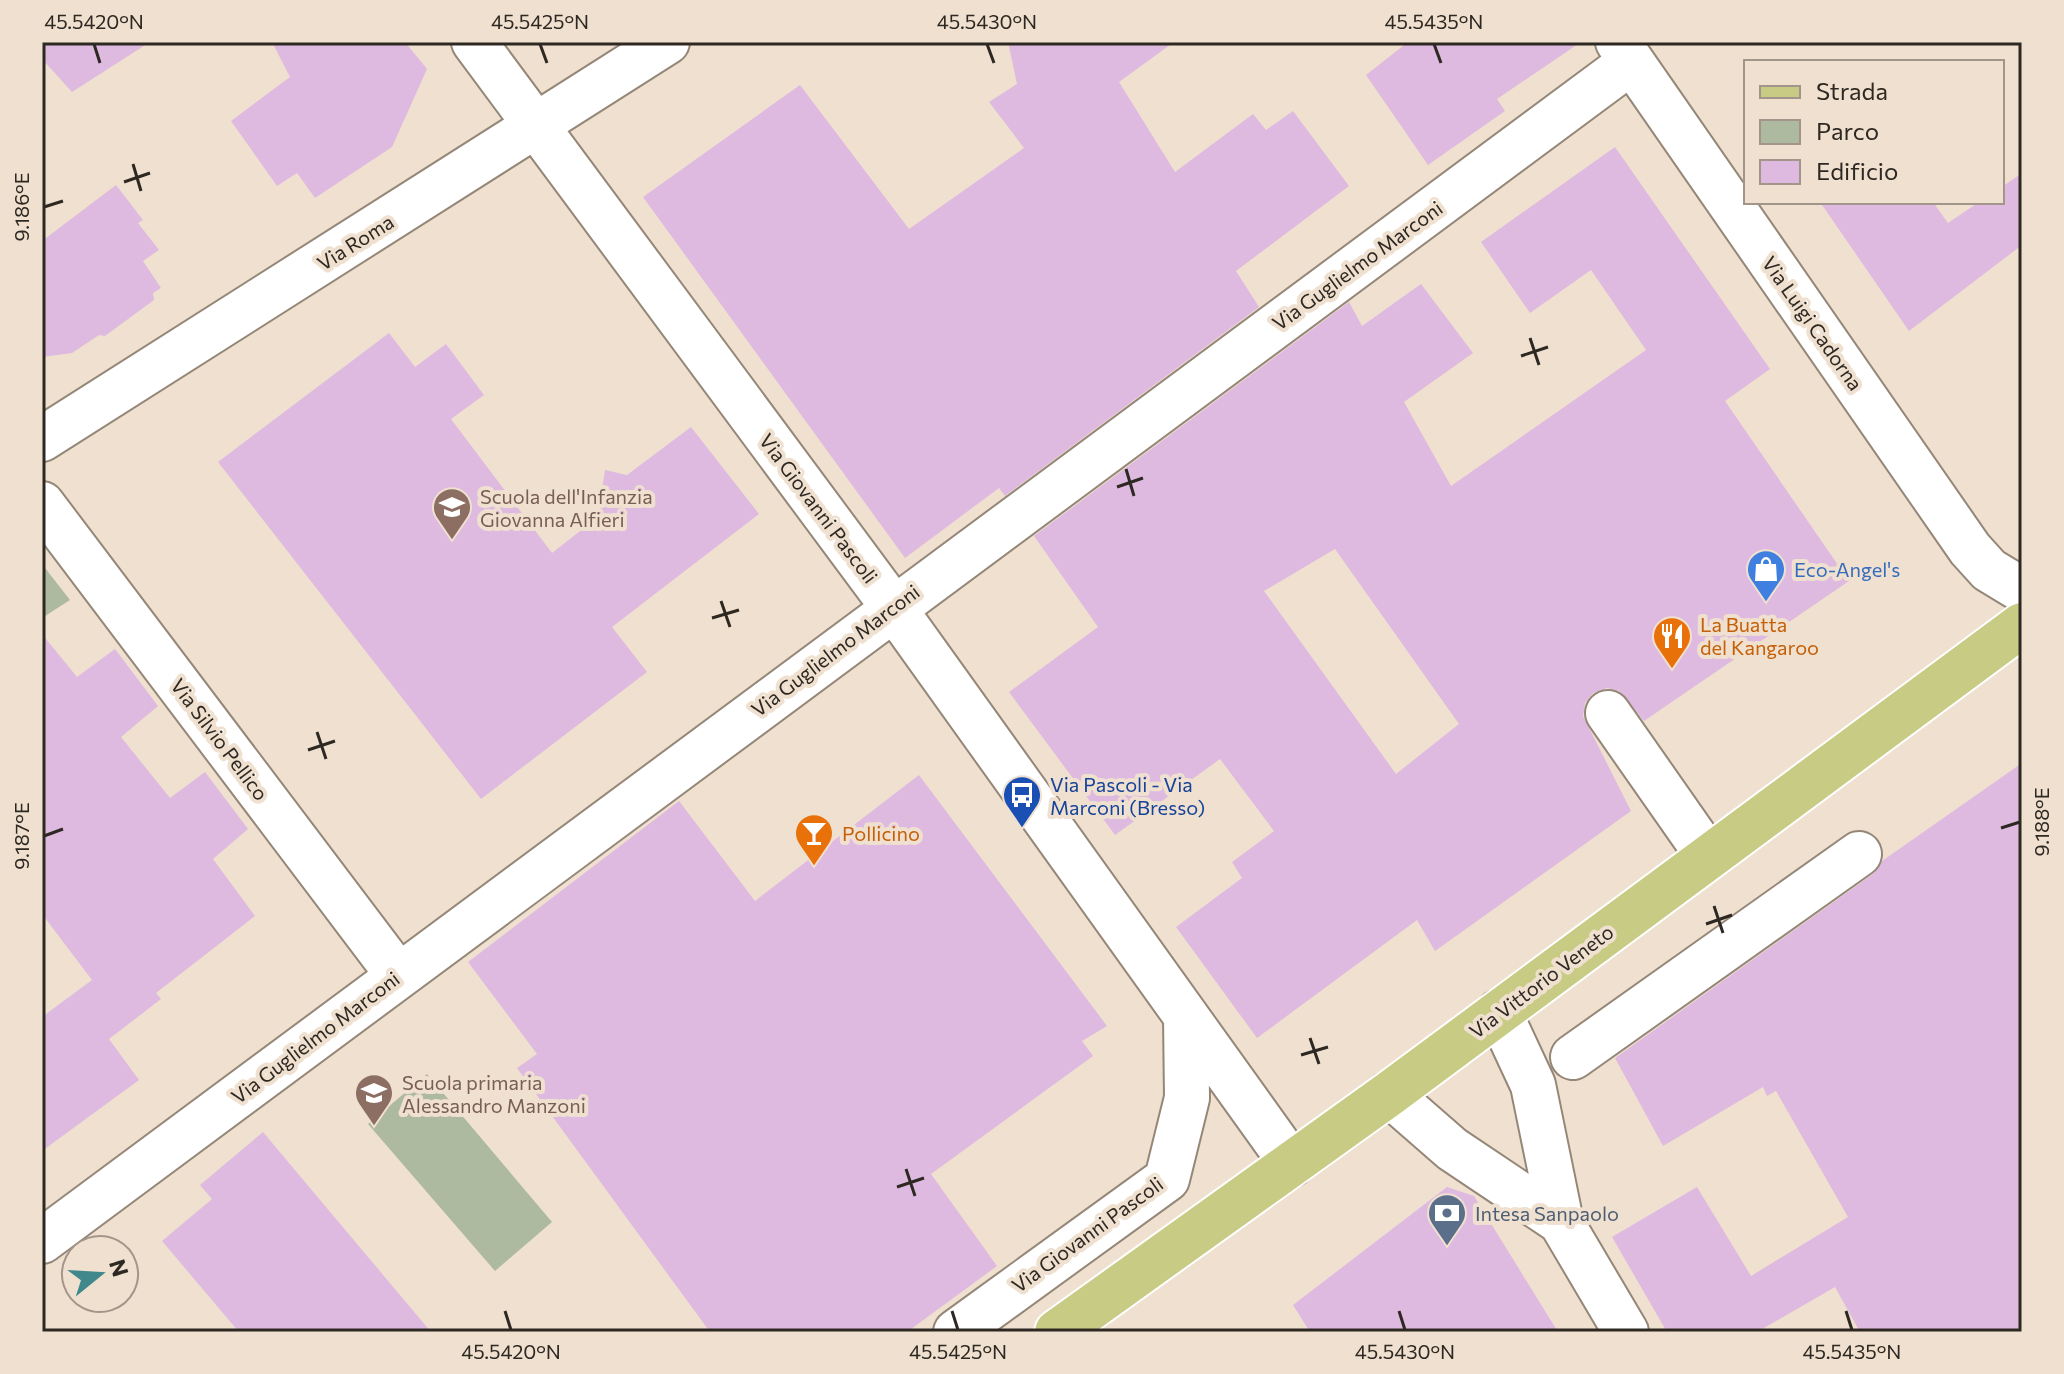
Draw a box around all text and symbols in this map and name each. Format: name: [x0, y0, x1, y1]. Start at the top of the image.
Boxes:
text: 45.5420°N: [44, 9, 144, 33]
text: 45.5425°N: [491, 9, 589, 33]
text: 45.5430°N: [937, 9, 1037, 33]
text: 45.5435°N: [1385, 9, 1483, 33]
legend: [1744, 60, 2004, 204]
text: Strada: [1816, 76, 1888, 105]
text: Parco: [1816, 116, 1879, 145]
text: Edificio: [1816, 156, 1898, 185]
text: 9.186°E: [9, 172, 33, 242]
street label: Via Guglielmo Marconi: [1267, 195, 1447, 335]
street label: Via Roma: [312, 209, 398, 275]
street label: Via Luigi Cadorna: [1758, 251, 1868, 395]
street label: Via Giovanni Pascoli: [755, 428, 883, 588]
place label: Scuola dell'Infanzia Giovanna Alfieri: [480, 484, 653, 531]
school or university icon: Scuola dell'Infanzia Giovanna Alfieri: [431, 486, 473, 541]
shop icon: Eco-Angel's: [1745, 548, 1787, 603]
place label: Eco-Angel's: [1794, 557, 1900, 581]
street label: Via Guglielmo Marconi: [746, 579, 924, 721]
place label: La Buatta del Kangaroo: [1700, 612, 1819, 659]
restaurant icon: La Buatta del Kangaroo: [1651, 615, 1693, 670]
street label: Via Silvio Pellico: [166, 673, 274, 805]
place label: Via Pascoli - Via Marconi (Bresso): [1050, 772, 1205, 819]
bus stop icon: Via Pascoli - Via Marconi (Bresso): [1001, 774, 1043, 829]
text: 9.188°E: [2029, 787, 2053, 857]
text: 9.187°E: [9, 802, 33, 870]
bar icon: Pollicino: [793, 812, 835, 867]
place label: Pollicino: [842, 821, 920, 845]
street label: Via Vittorio Veneto: [1464, 919, 1618, 1043]
street label: Via Guglielmo Marconi: [226, 966, 404, 1108]
place label: Scuola primaria Alessandro Manzoni: [402, 1070, 586, 1117]
school or university icon: Scuola primaria Alessandro Manzoni: [353, 1072, 395, 1127]
street label: Via Giovanni Pascoli: [1007, 1171, 1167, 1297]
bank icon: Intesa Sanpaolo: [1426, 1192, 1468, 1247]
place label: Intesa Sanpaolo: [1475, 1201, 1619, 1225]
north arrow: [60, 1234, 140, 1314]
text: N: [104, 1256, 135, 1280]
text: 45.5420°N: [461, 1339, 561, 1363]
text: 45.5425°N: [909, 1339, 1007, 1363]
text: 45.5430°N: [1355, 1339, 1455, 1363]
text: 45.5435°N: [1803, 1339, 1901, 1363]

